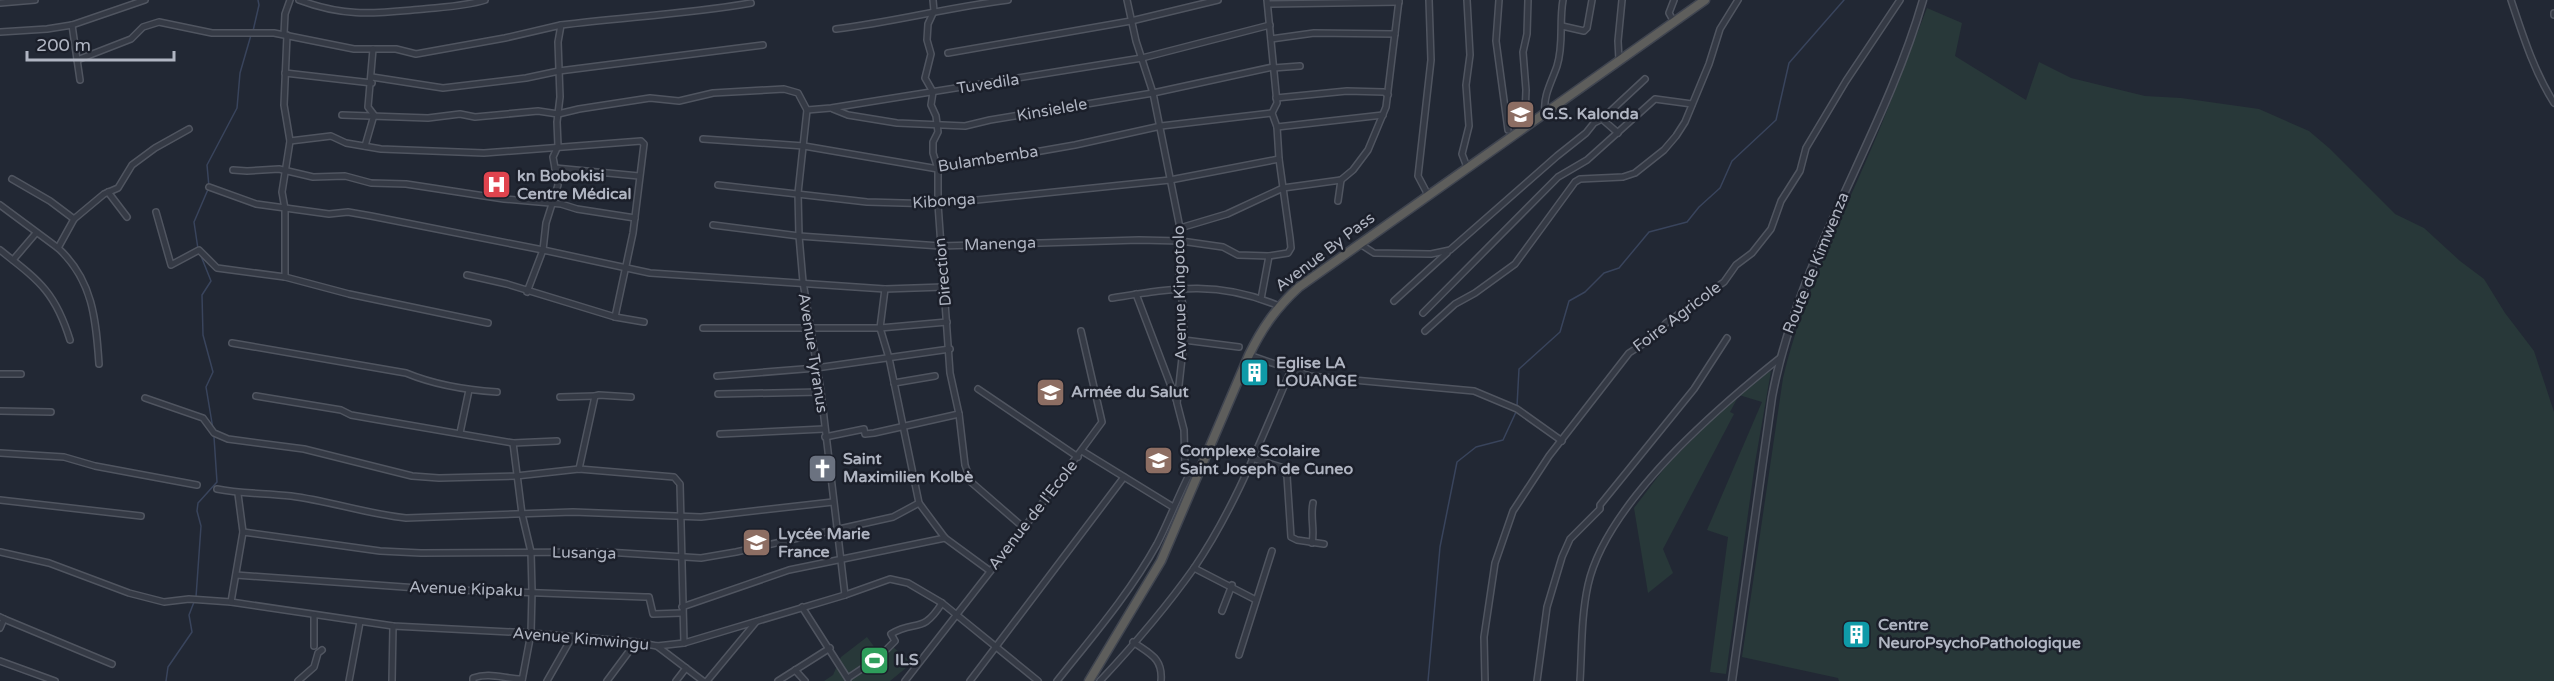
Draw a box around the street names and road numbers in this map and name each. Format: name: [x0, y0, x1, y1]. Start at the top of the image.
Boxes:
street label: Tuvedila: [955, 69, 1021, 99]
street label: Kinsielele: [1015, 94, 1089, 126]
street label: Bulambemba: [936, 141, 1040, 177]
street label: Kibonga: [912, 189, 976, 213]
street label: Route de Kimwenza: [1778, 189, 1854, 337]
street label: Avenue By Pass: [1271, 208, 1379, 296]
street label: Avenue Kingotolo: [1169, 225, 1191, 361]
street label: Manenga: [964, 233, 1036, 255]
street label: Direction: [930, 237, 956, 307]
street label: Foire Agricole: [1629, 277, 1725, 357]
street label: Avenue Tyranus: [794, 292, 832, 414]
street label: Avenue de l'Ecole: [984, 456, 1082, 574]
street label: Lusanga: [552, 542, 616, 564]
street label: Avenue Kipaku: [409, 577, 523, 601]
street label: Avenue Kimwingu: [512, 623, 650, 655]

